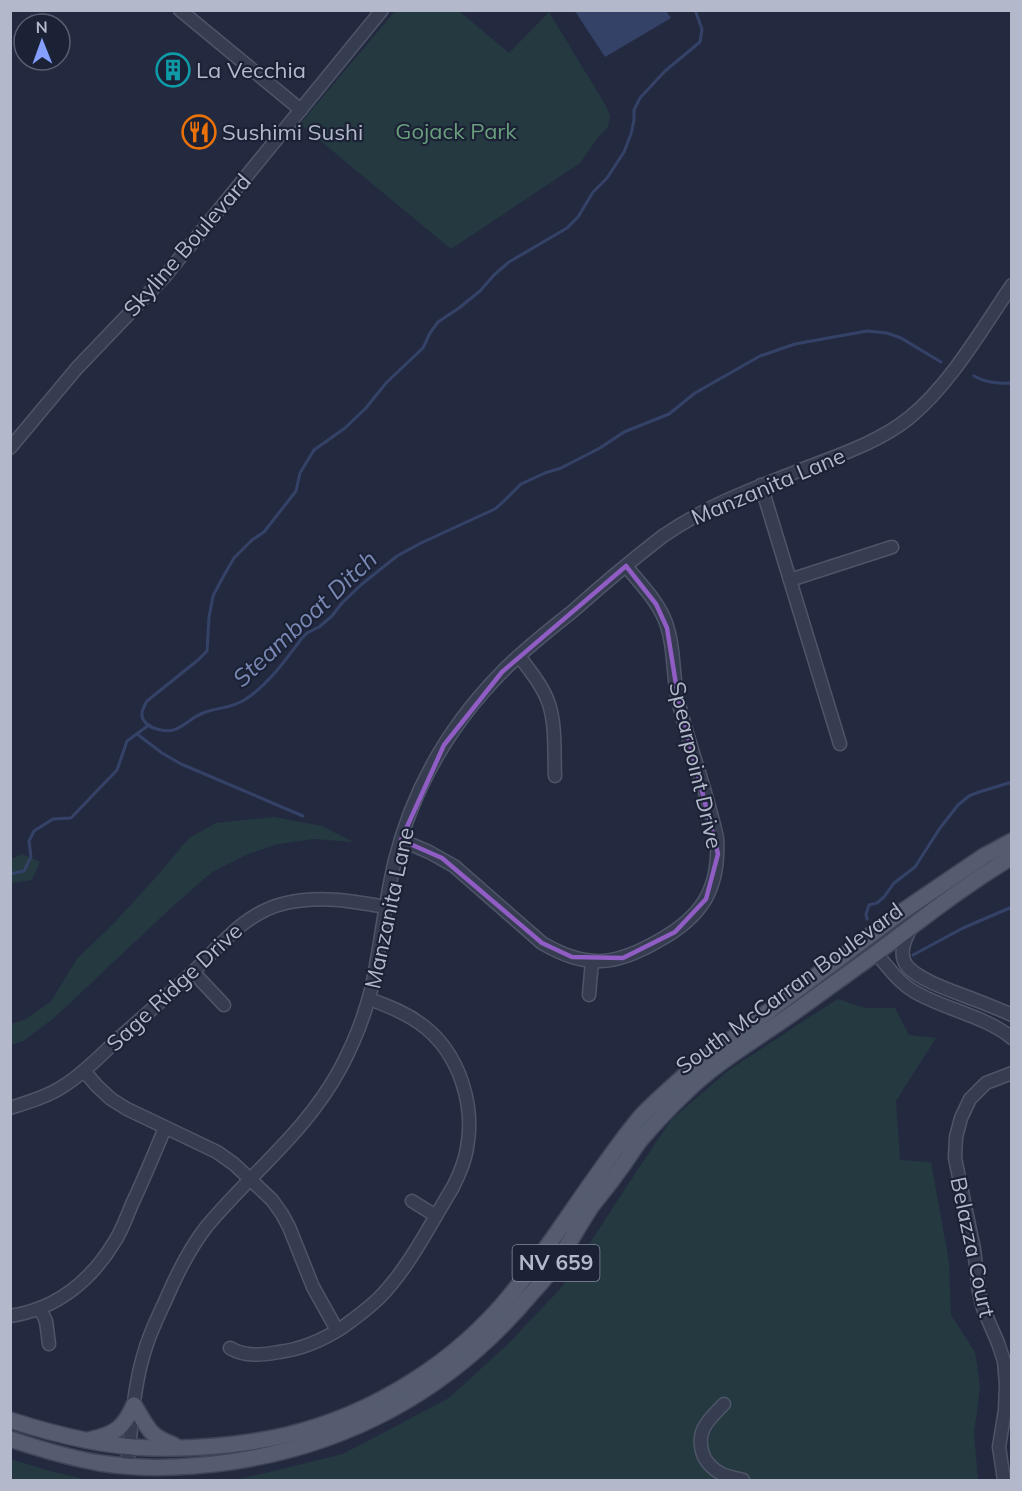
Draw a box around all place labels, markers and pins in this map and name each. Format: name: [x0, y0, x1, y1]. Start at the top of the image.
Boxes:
building icon: La Vecchia: [155, 52, 191, 88]
place label: La Vecchia: [196, 56, 306, 84]
restaurant icon: Sushimi Sushi: [181, 114, 217, 150]
place label: Sushimi Sushi: [222, 118, 363, 146]

